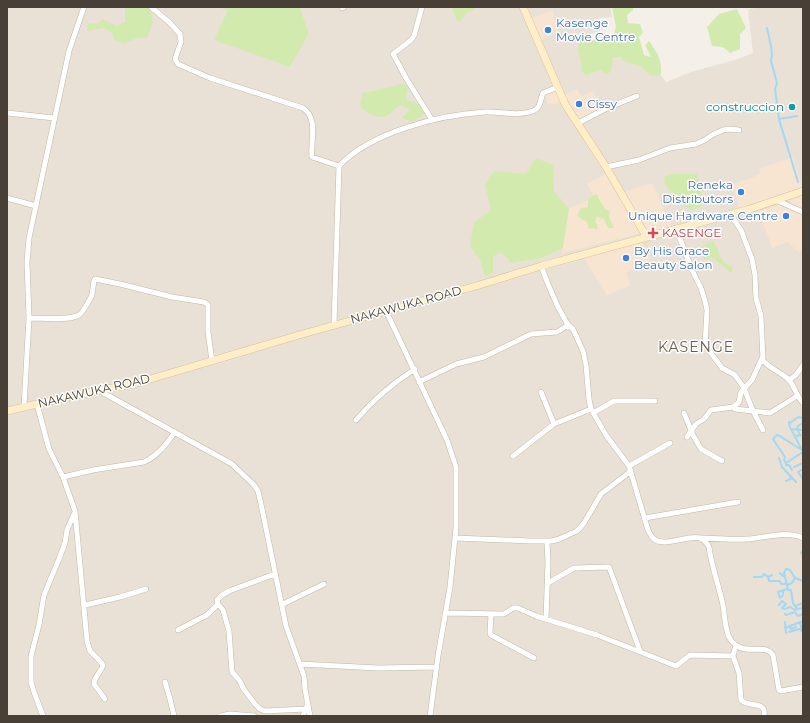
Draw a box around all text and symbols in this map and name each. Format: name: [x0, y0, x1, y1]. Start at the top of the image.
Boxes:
place label: Kasenge Movie Centre: [556, 15, 635, 44]
marker: Kasenge Movie Centre: [543, 25, 553, 35]
place label: Cissy: [587, 96, 617, 111]
marker: Cissy: [574, 99, 584, 109]
place label: construccion: [706, 99, 784, 114]
marker: construccion: [787, 102, 797, 112]
place label: Reneka Distributors: [662, 177, 733, 206]
marker: Reneka Distributors: [736, 187, 746, 197]
place label: Unique Hardware Centre: [628, 208, 778, 223]
marker: Unique Hardware Centre: [781, 211, 791, 221]
place label: KASENGE: [662, 225, 721, 240]
marker: KASENGE: [647, 227, 659, 239]
place label: By His Grace Beauty Salon: [634, 243, 713, 272]
marker: By His Grace Beauty Salon: [621, 253, 631, 263]
street label: NAKAWUKA ROAD: [349, 282, 463, 327]
district label: KASENGE: [658, 338, 734, 356]
street label: NAKAWUKA ROAD: [36, 370, 152, 411]

